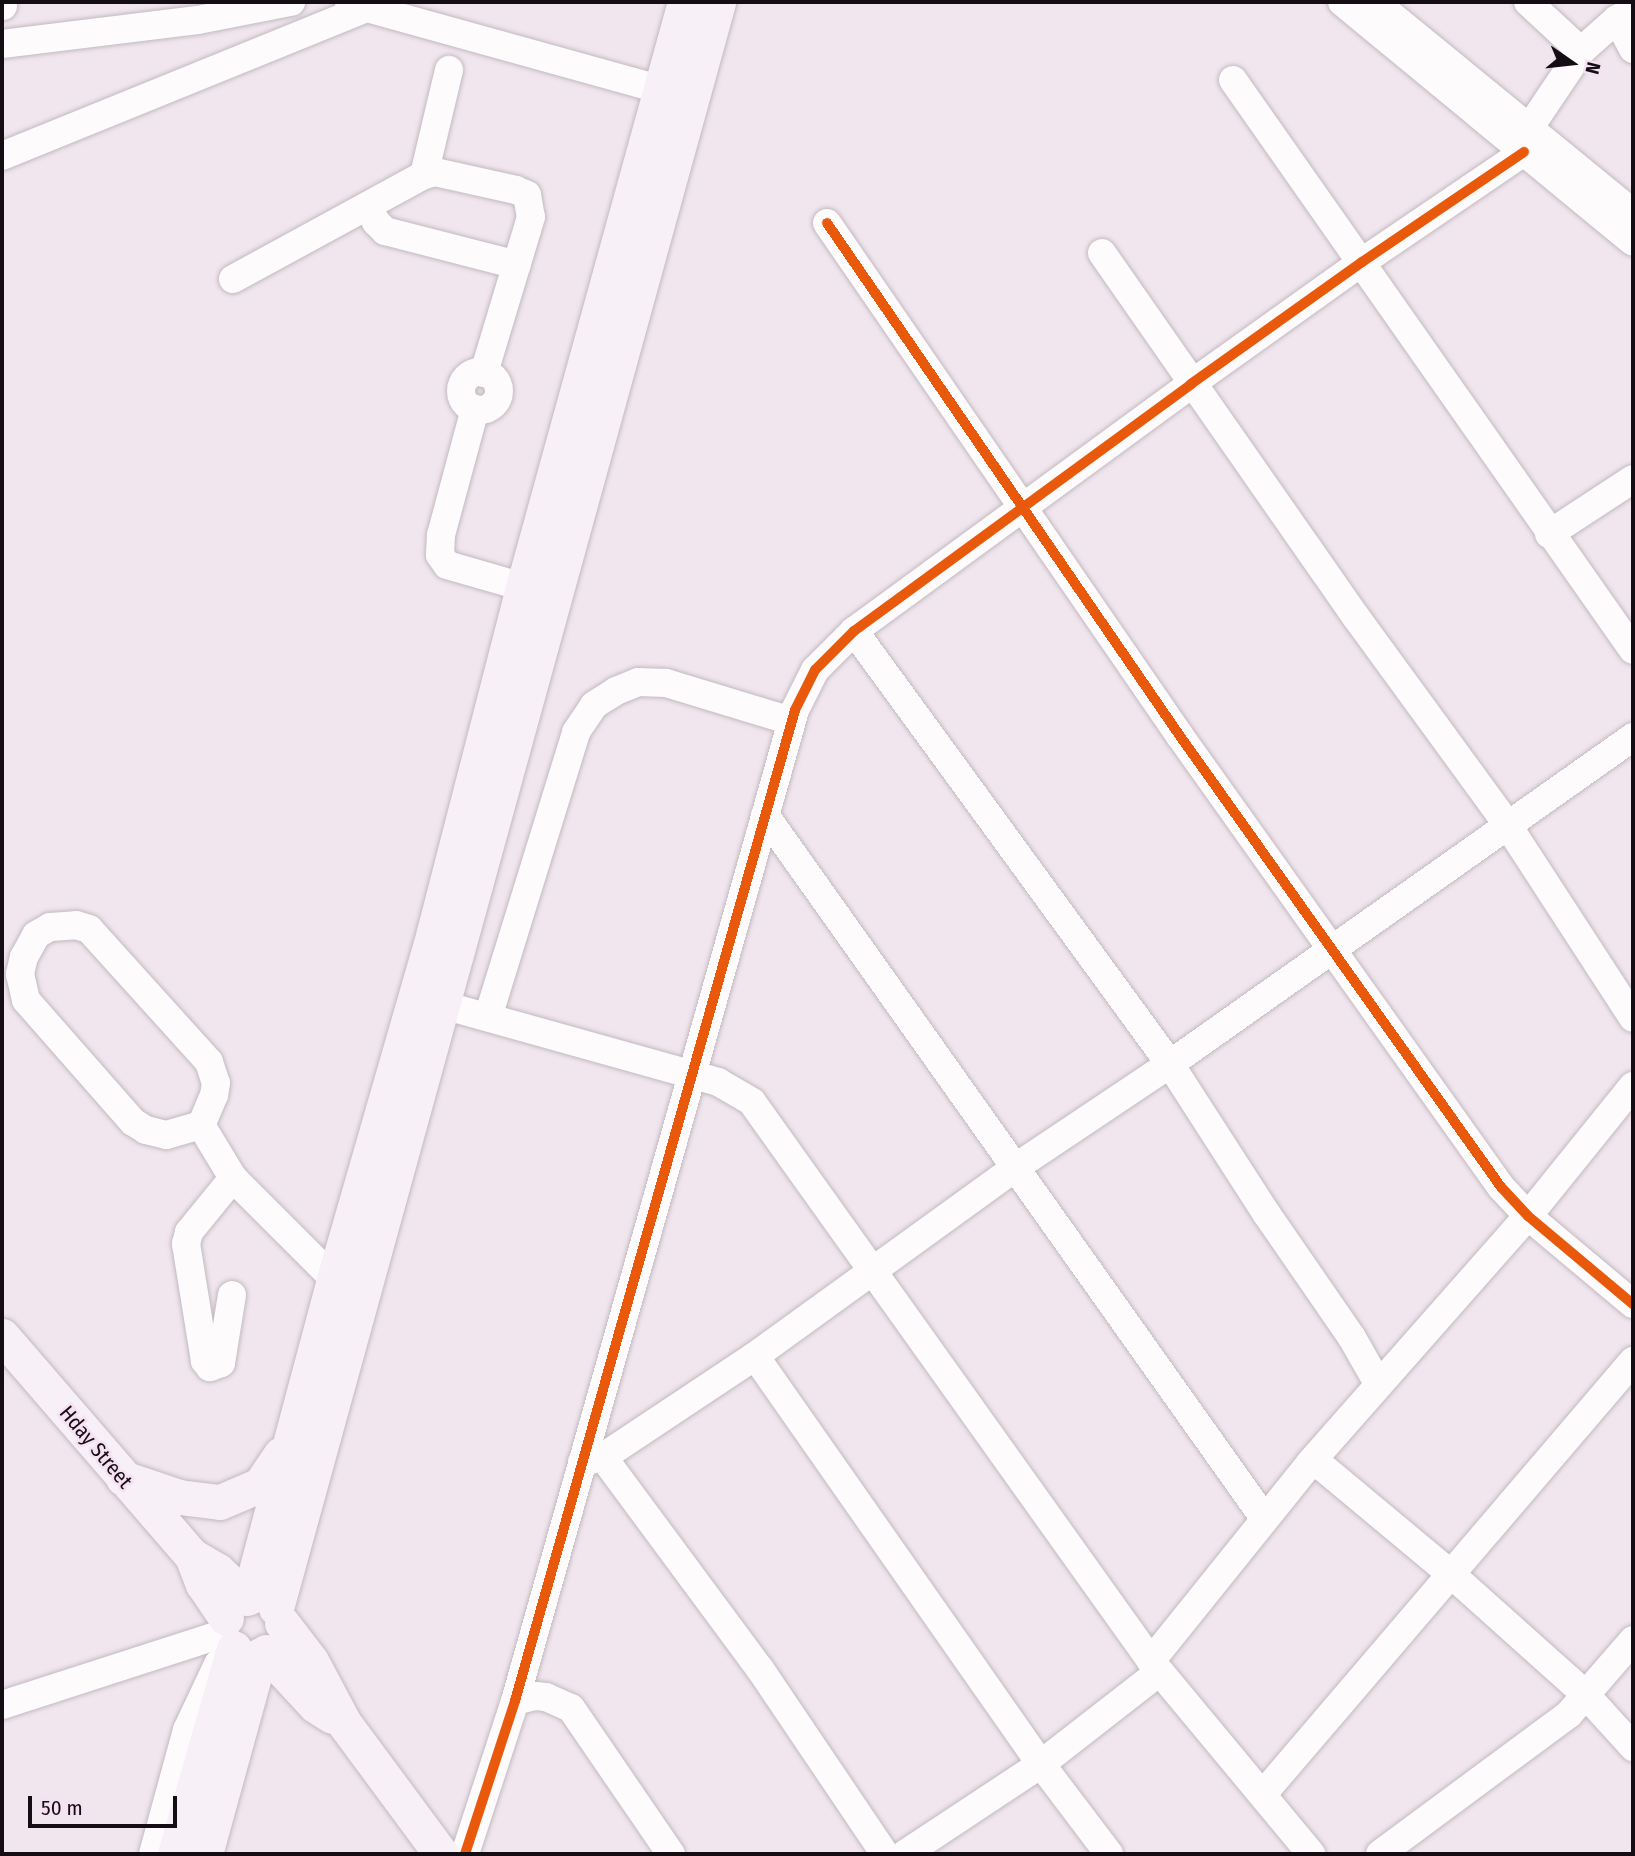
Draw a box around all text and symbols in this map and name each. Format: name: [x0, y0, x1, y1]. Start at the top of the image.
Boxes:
north arrow: [1537, 28, 1607, 98]
text: N: [1580, 60, 1605, 77]
street label: Hday Street: [54, 1401, 138, 1493]
scale bar: [32, 1783, 180, 1827]
text: 50 m: [41, 1795, 83, 1821]

